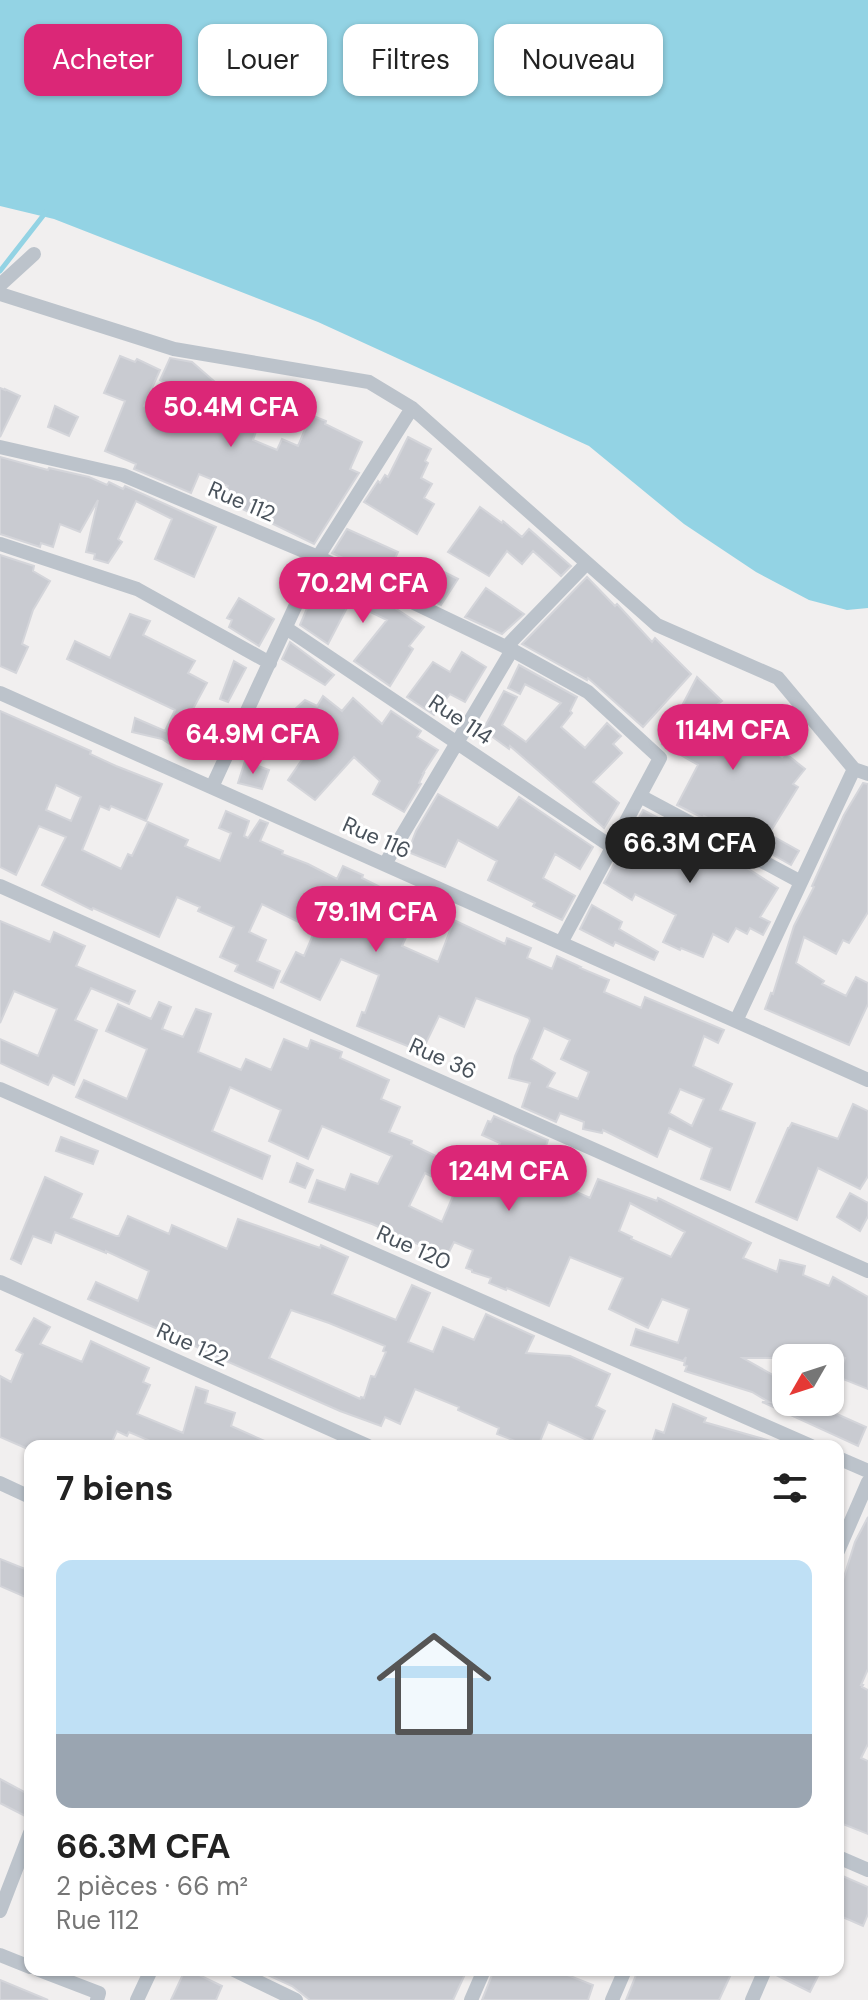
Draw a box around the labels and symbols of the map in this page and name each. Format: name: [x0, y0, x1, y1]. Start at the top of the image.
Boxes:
pin: 50.4M CFA: [139, 381, 323, 449]
street label: Rue 112: [204, 474, 280, 529]
pin: 70.2M CFA: [271, 557, 455, 625]
street label: Rue 114: [423, 688, 498, 751]
pin: 114M CFA: [650, 704, 816, 772]
pin: 64.9M CFA: [161, 708, 345, 776]
street label: Rue 116: [338, 810, 415, 865]
pin: 66.3M CFA: [598, 817, 782, 885]
pin: 79.1M CFA: [284, 886, 468, 954]
street label: Rue 36: [405, 1031, 481, 1086]
pin: 124M CFA: [426, 1145, 592, 1213]
street label: Rue 120: [372, 1218, 456, 1277]
street label: Rue 122: [152, 1316, 234, 1373]
north arrow: [772, 1344, 844, 1416]

